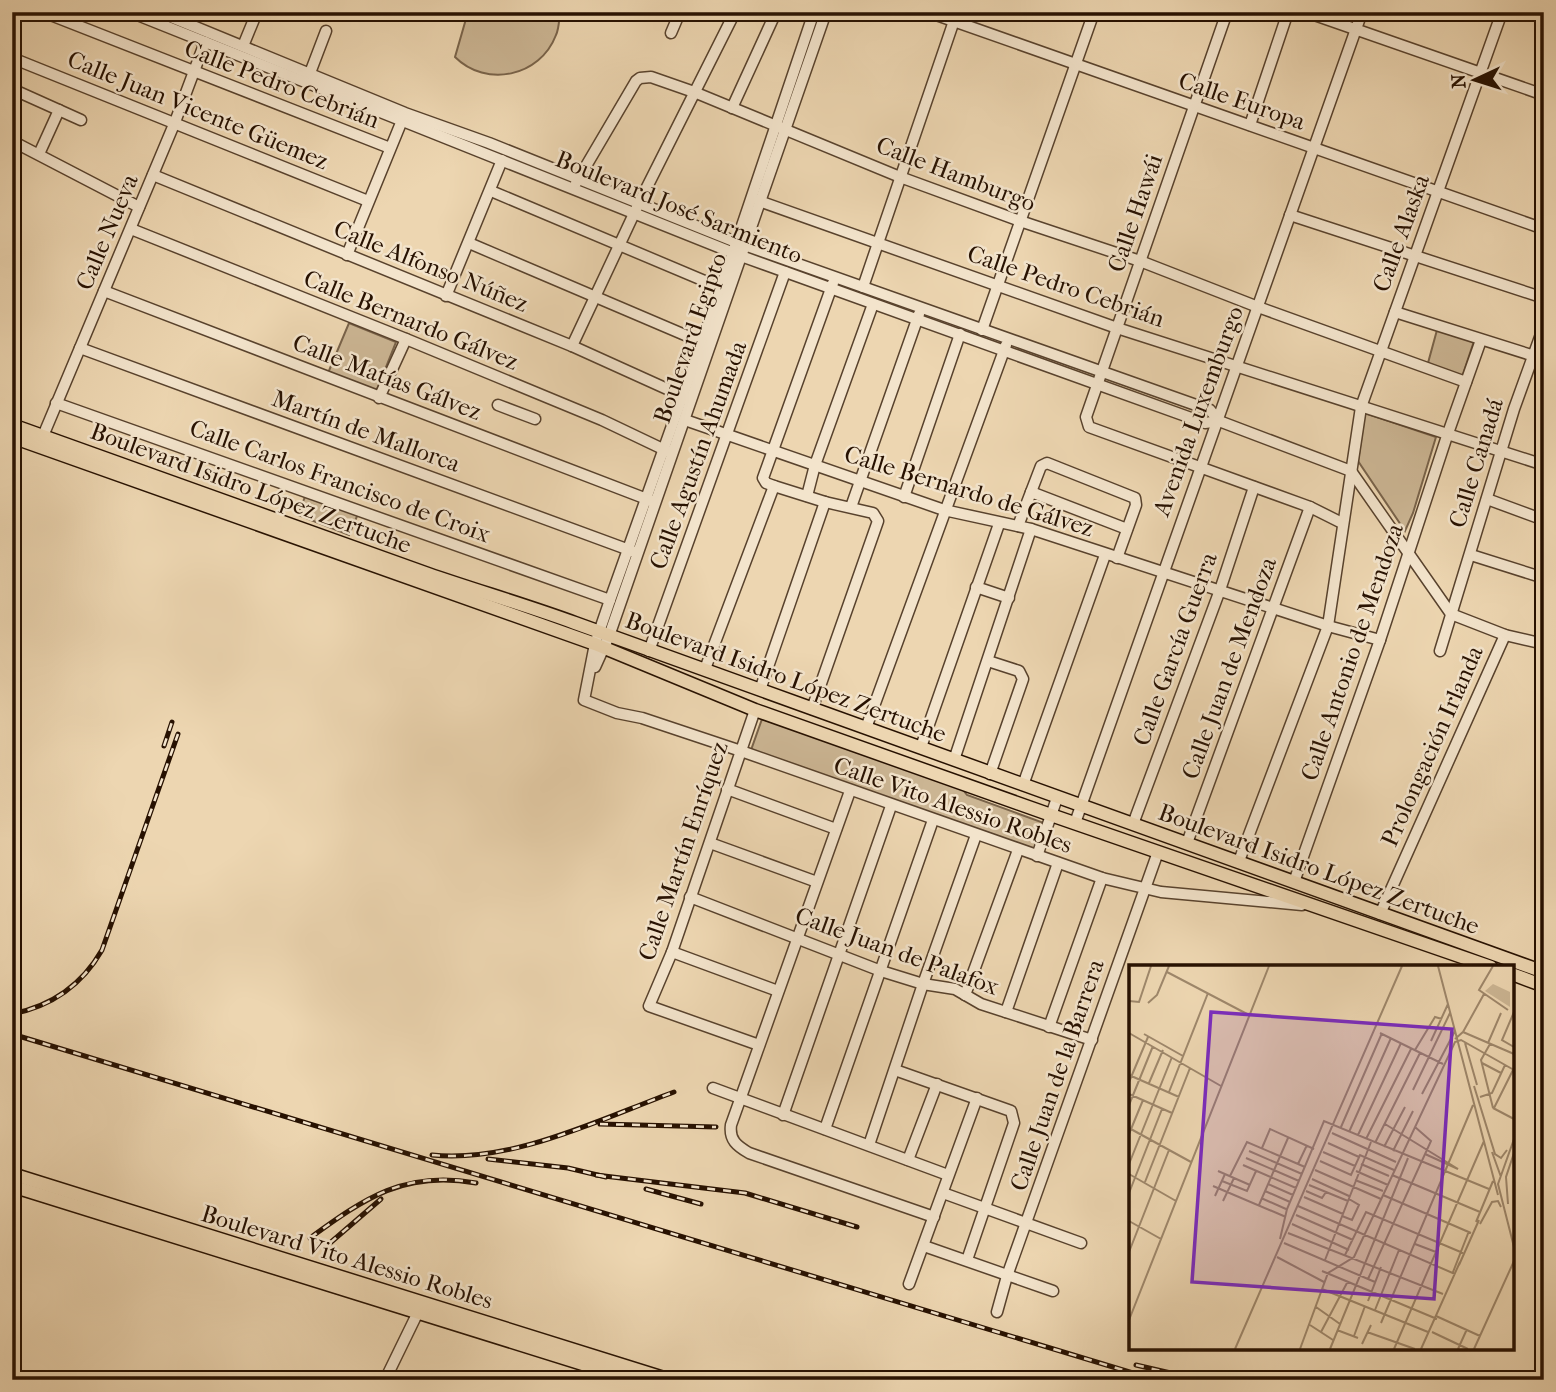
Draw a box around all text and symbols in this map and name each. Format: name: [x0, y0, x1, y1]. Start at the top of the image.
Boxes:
street label: Calle Pedro Cebrián: [181, 34, 383, 134]
street label: Calle Juan Vicente Güemez: [64, 45, 333, 175]
north arrow: [1440, 46, 1510, 116]
street label: Calle Europa: [1175, 66, 1310, 136]
text: N: [1448, 73, 1471, 89]
street label: Calle Hamburgo: [872, 131, 1040, 217]
street label: Boulevard José Sarmiento: [551, 145, 807, 269]
street label: Calle Hawái: [1102, 150, 1168, 276]
street label: Calle Nueva: [70, 169, 144, 294]
street label: Calle Alaska: [1367, 170, 1435, 296]
street label: Calle Alfonso Núñez: [330, 214, 532, 318]
street label: Calle Pedro Cebrián: [964, 239, 1168, 333]
street label: Boulevard Egipto: [648, 249, 732, 427]
street label: Calle Bernardo Gálvez: [300, 264, 523, 376]
street label: Avenida Luxemburgo: [1147, 302, 1249, 521]
street label: Calle Matías Gálvez: [289, 328, 486, 426]
street label: Calle Agustín Ahumada: [644, 336, 753, 573]
street label: Martín de Mallorca: [268, 384, 465, 478]
street label: Calle Canadá: [1443, 394, 1509, 531]
street label: Calle Carlos Francisco de Croix: [186, 414, 494, 549]
street label: Boulevard Isidro López Zertuche: [87, 417, 415, 559]
street label: Calle Bernardo de Gálvez: [841, 440, 1097, 542]
street label: Calle Antonio de Mendoza: [1295, 519, 1409, 784]
street label: Calle García Guerra: [1127, 548, 1223, 749]
street label: Calle Juan de Mendoza: [1176, 552, 1282, 783]
street label: Boulevard Isidro López Zertuche: [622, 606, 950, 748]
street label: Prolongación Irlanda: [1375, 641, 1489, 851]
street label: Calle Martín Enríquez: [632, 738, 734, 964]
street label: Calle Vito Alessio Robles: [830, 751, 1076, 859]
street label: Boulevard Isidro López Zertuche: [1155, 798, 1483, 940]
street label: Calle Juan de Palafox: [791, 901, 1003, 1001]
street label: Calle Juan de la Barrera: [1004, 955, 1110, 1194]
inset map: [1129, 965, 1514, 1350]
street label: Boulevard Vito Alessio Robles: [198, 1199, 496, 1315]

